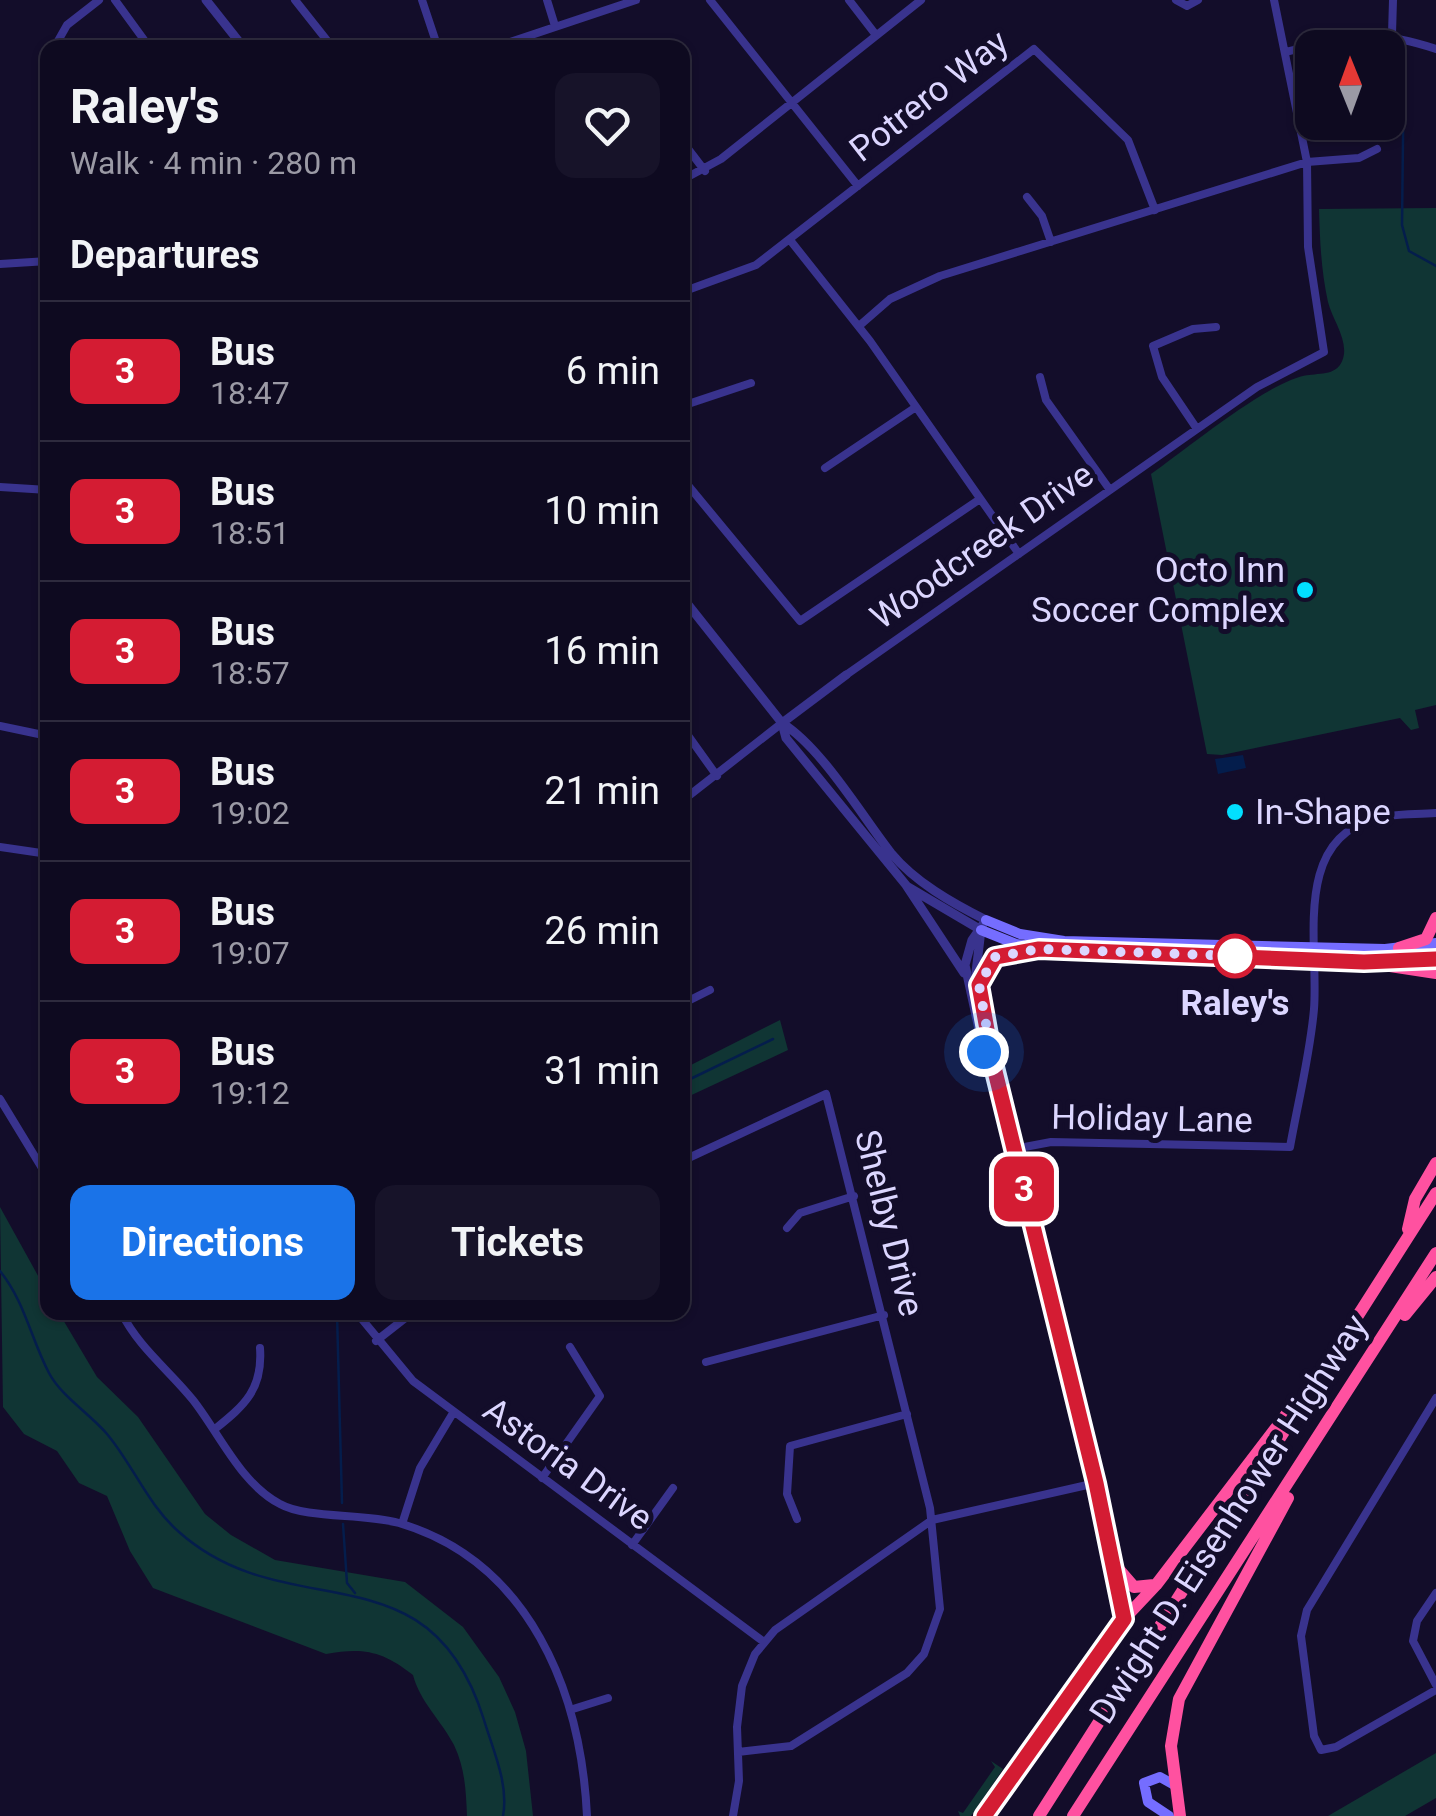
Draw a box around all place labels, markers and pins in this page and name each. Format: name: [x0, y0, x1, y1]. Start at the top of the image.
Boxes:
place label: Octo Inn Soccer Complex: [1031, 550, 1285, 631]
marker: Octo Inn Soccer Complex: [1294, 579, 1316, 601]
place label: In-Shape: [1255, 792, 1391, 833]
marker: In-Shape: [1224, 801, 1246, 823]
marker: Raley's: [1214, 935, 1256, 977]
place label: Raley's: [1180, 983, 1290, 1024]

